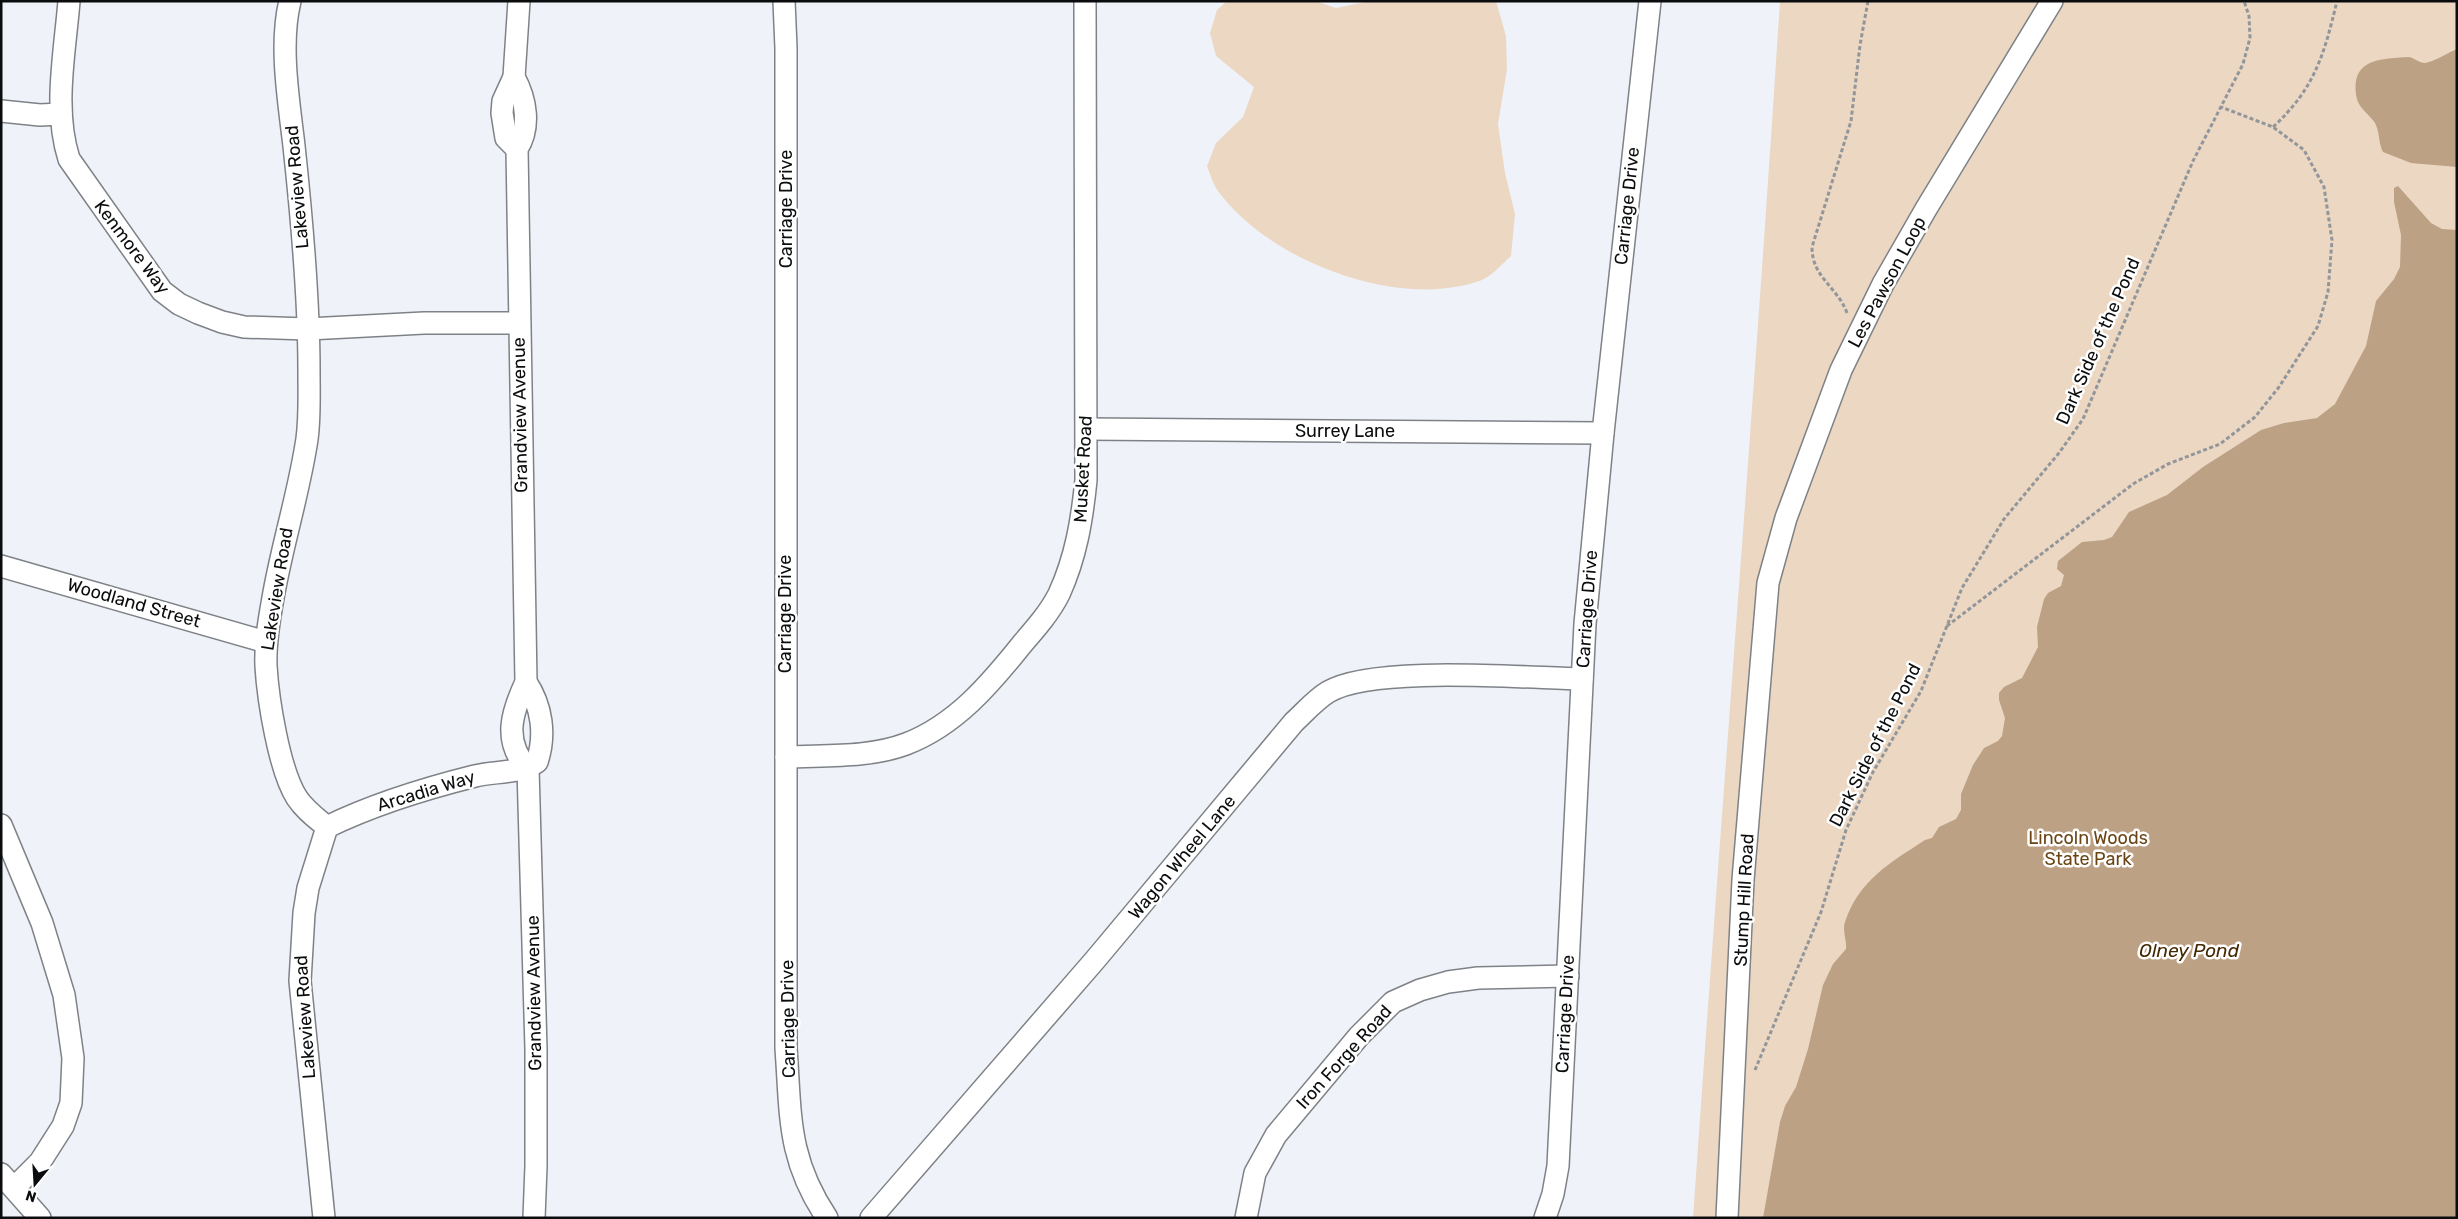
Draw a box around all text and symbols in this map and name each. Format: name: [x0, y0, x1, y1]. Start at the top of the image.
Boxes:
street label: Lakeview Road: [281, 124, 313, 250]
street label: Carriage Drive: [1610, 146, 1644, 266]
street label: Carriage Drive: [775, 150, 797, 268]
street label: Kenmore Way: [89, 196, 175, 298]
street label: Les Pawson Loop: [1843, 213, 1931, 351]
street label: Dark Side of the Pond: [2051, 254, 2145, 428]
street label: Grandview Avenue: [508, 337, 532, 493]
street label: Musket Road: [1069, 415, 1097, 523]
street label: Surrey Lane: [1295, 420, 1395, 442]
street label: Lakeview Road: [256, 526, 298, 652]
street label: Carriage Drive: [1572, 549, 1602, 669]
street label: Carriage Drive: [774, 555, 796, 673]
street label: Woodland Street: [65, 573, 203, 633]
street label: Dark Side of the Pond: [1824, 660, 1926, 830]
street label: Arcadia Way: [374, 766, 478, 816]
street label: Wagon Wheel Lane: [1124, 790, 1240, 924]
park label: Lincoln Woods State Park: [2028, 827, 2148, 870]
street label: Stump Hill Road: [1730, 833, 1758, 967]
street label: Grandview Avenue: [522, 915, 546, 1071]
water label: Olney Pond: [2139, 939, 2240, 962]
street label: Lakeview Road: [290, 954, 320, 1080]
street label: Carriage Drive: [1551, 954, 1579, 1074]
street label: Carriage Drive: [776, 960, 800, 1078]
street label: Iron Forge Road: [1292, 1000, 1396, 1114]
north arrow: [10, 1159, 60, 1209]
text: N: [24, 1186, 39, 1206]

